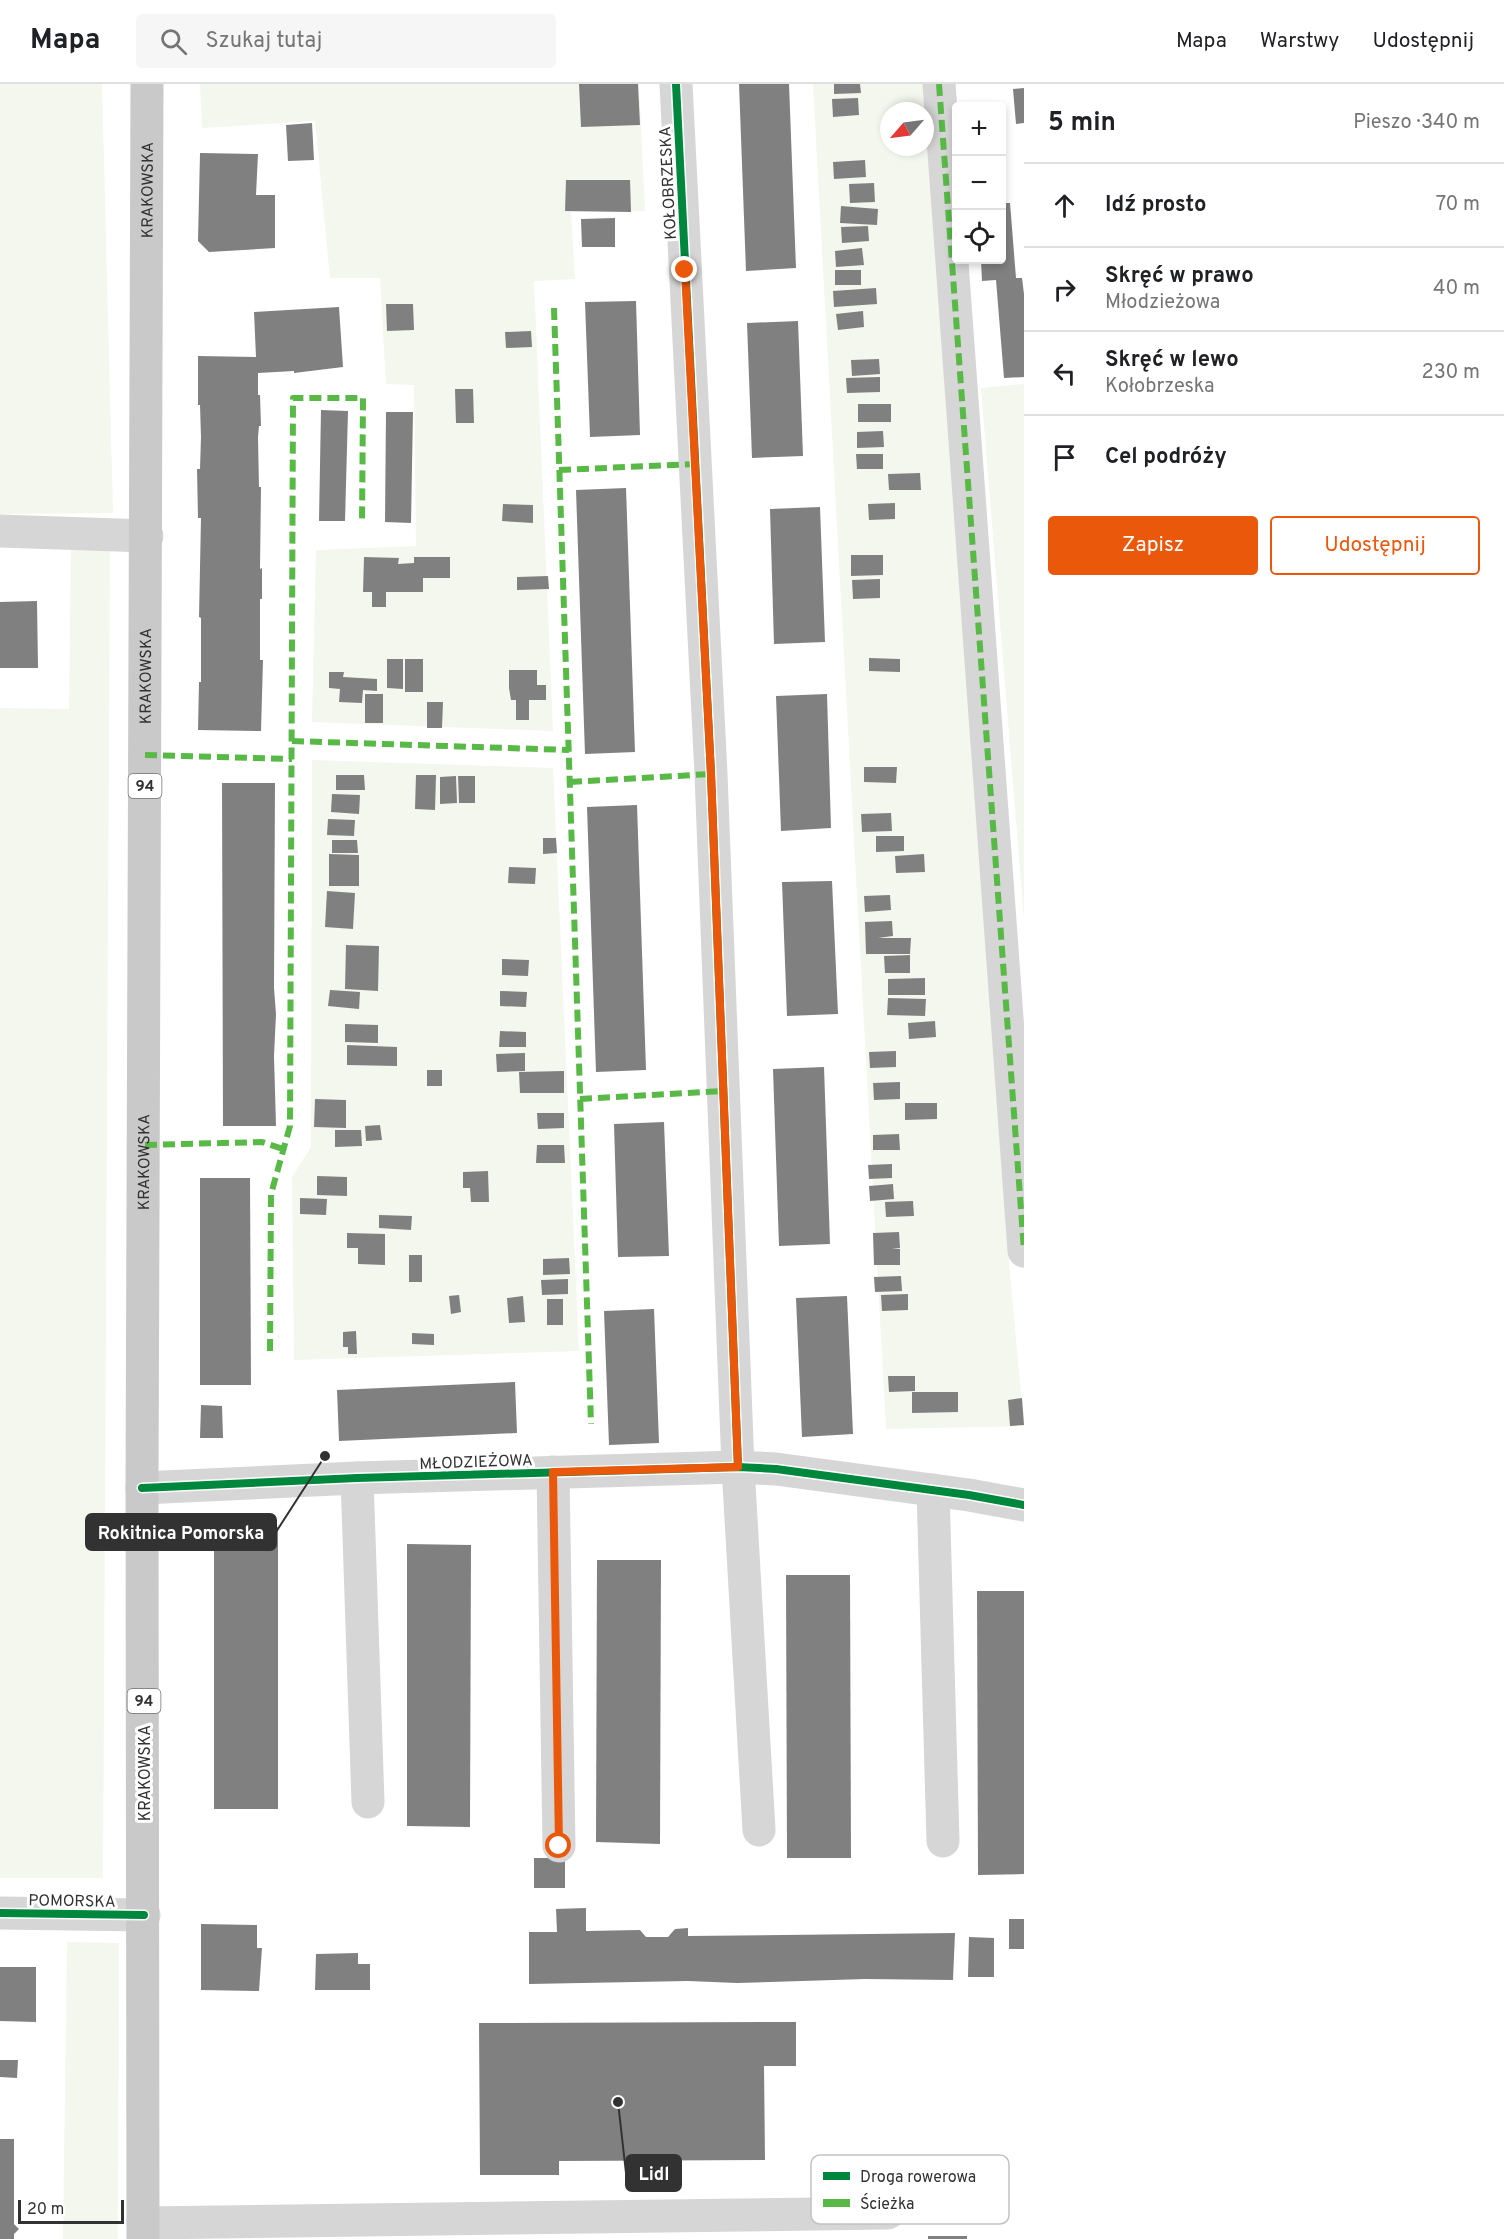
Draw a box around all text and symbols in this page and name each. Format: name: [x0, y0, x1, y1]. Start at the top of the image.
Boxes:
search box: [136, 14, 556, 68]
text: Mapa: [30, 23, 100, 59]
icon: search: [157, 25, 190, 58]
text: Szukaj tutaj: [205, 28, 322, 55]
text: Mapa: [1176, 28, 1227, 55]
text: Warstwy: [1260, 28, 1339, 55]
text: Udostępnij: [1372, 28, 1474, 55]
north arrow: [880, 102, 934, 156]
map controls: [952, 102, 1006, 264]
button: +: [952, 102, 1006, 156]
text: 5 min: [1048, 107, 1116, 140]
text: Pieszo · 340 m: [1353, 110, 1480, 136]
street label: KOŁOBRZESKA: [656, 125, 682, 240]
street label: KRAKOWSKA: [138, 142, 159, 238]
button: −: [952, 156, 1006, 210]
icon: ahead: [1048, 189, 1081, 222]
text: Idź prosto: [1105, 192, 1207, 219]
text: 70 m: [1436, 192, 1480, 218]
button: locate: [952, 210, 1006, 264]
route end: [671, 256, 697, 282]
text: Skręć w prawo: [1105, 263, 1254, 290]
icon: right: [1048, 273, 1081, 306]
text: 40 m: [1433, 276, 1480, 302]
text: Młodzieżowa: [1105, 290, 1220, 316]
text: Skręć w lewo: [1105, 347, 1239, 374]
icon: left: [1048, 357, 1081, 390]
text: 230 m: [1421, 360, 1480, 386]
text: Kołobrzeska: [1105, 374, 1214, 400]
icon: arrive: [1048, 441, 1081, 474]
text: Cel podróży: [1105, 444, 1227, 471]
button: Zapisz: [1048, 516, 1258, 575]
button: Udostępnij: [1270, 516, 1480, 575]
street label: KRAKOWSKA: [137, 628, 157, 724]
road number: 94: [128, 774, 162, 798]
street label: KRAKOWSKA: [135, 1114, 155, 1210]
street label: MŁODZIEŻOWA: [419, 1450, 533, 1475]
callout: Rokitnica Pomorska: [86, 1514, 276, 1550]
text: Rokitnica Pomorska: [98, 1523, 264, 1546]
road number: 94: [128, 1689, 160, 1713]
street label: KRAKOWSKA: [136, 1725, 156, 1821]
route start: [545, 1832, 571, 1858]
street label: POMORSKA: [28, 1891, 116, 1913]
callout: Lidl: [626, 2155, 681, 2191]
legend: [811, 2155, 1009, 2224]
text: Lidl: [639, 2164, 669, 2187]
text: Droga rowerowa: [860, 2168, 976, 2188]
text: Ścieżka: [860, 2193, 914, 2215]
scale bar: [18, 2197, 124, 2224]
text: 20 m: [27, 2200, 64, 2220]

